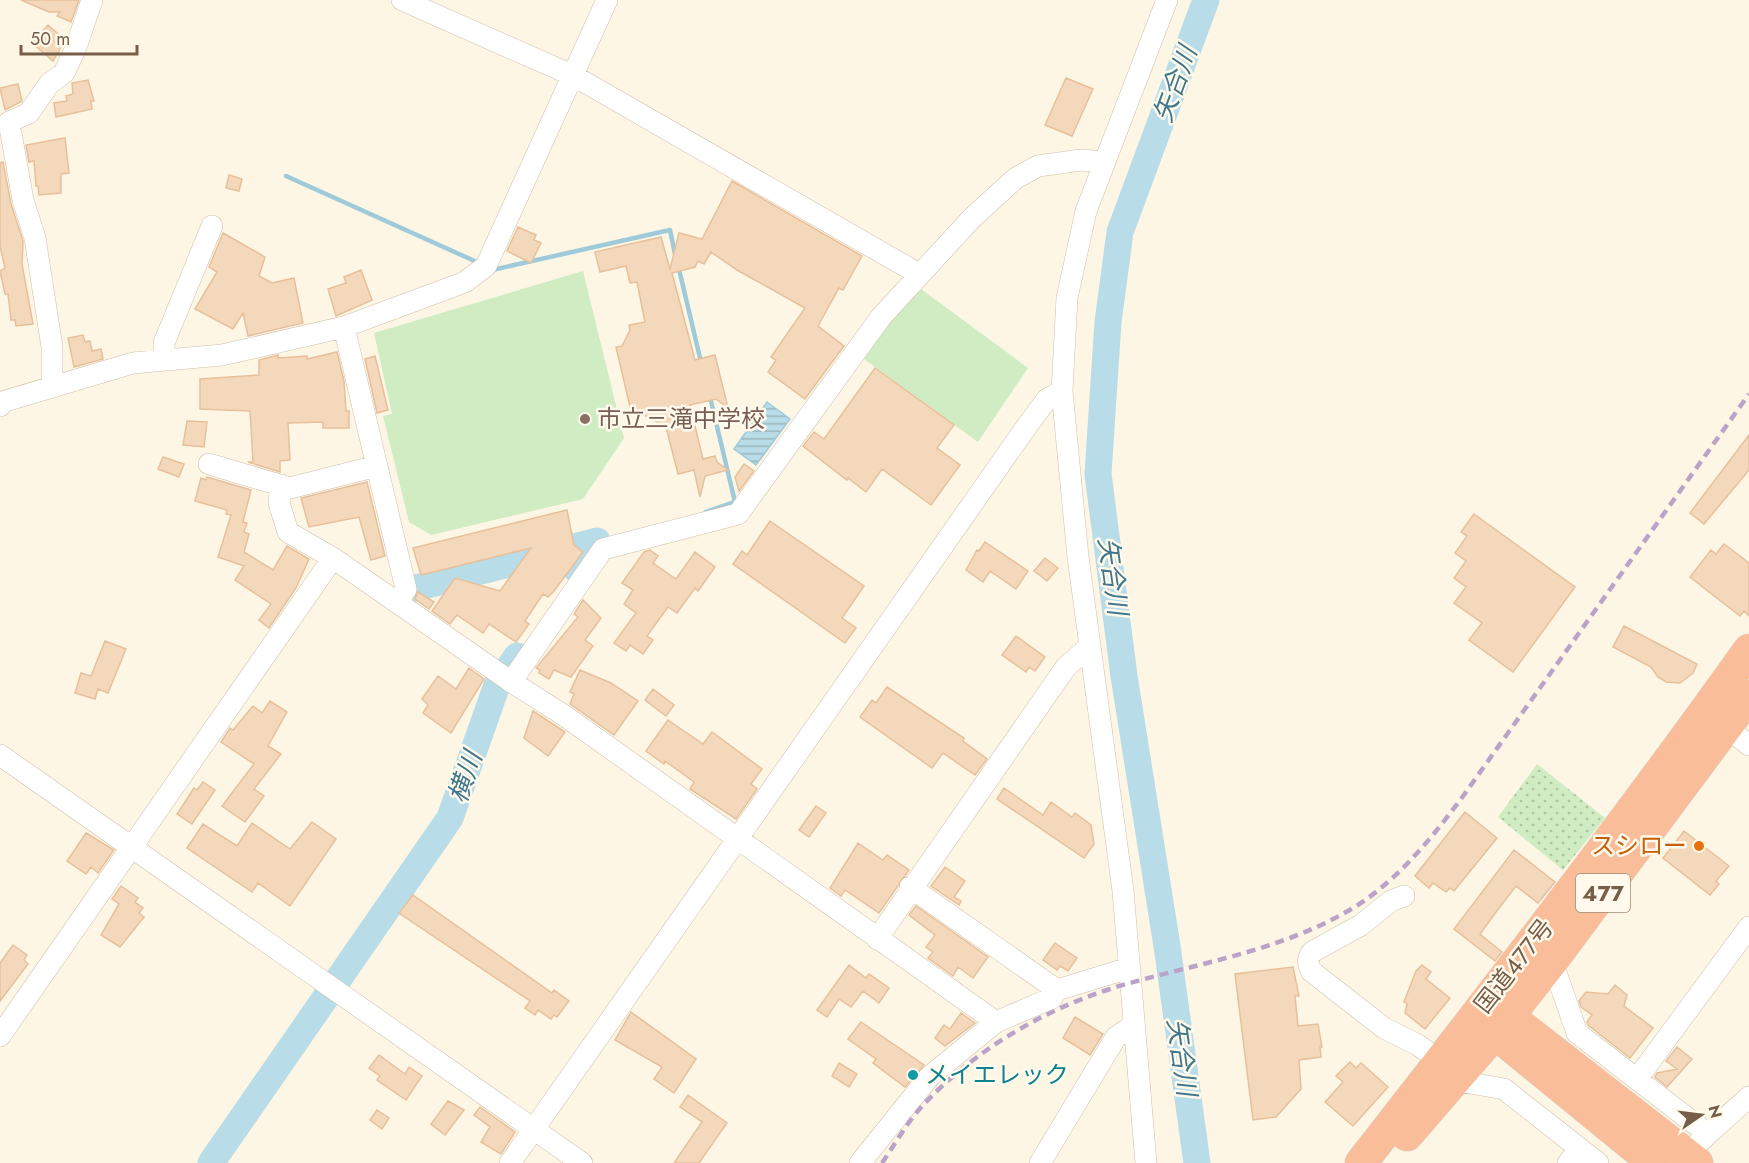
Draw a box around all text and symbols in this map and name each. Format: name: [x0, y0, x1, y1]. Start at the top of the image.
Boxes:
scale bar: [21, 18, 136, 56]
text: 50 m: [30, 26, 70, 52]
water label: 矢合川: [1144, 38, 1207, 127]
place label: 市立三滝中学校: [597, 401, 765, 436]
marker: 市立三滝中学校: [578, 412, 592, 426]
water label: 矢合川: [1089, 535, 1138, 620]
water label: 横川: [439, 743, 492, 808]
place label: スシロー: [1591, 828, 1687, 863]
marker: スシロー: [1692, 839, 1706, 853]
road number: 477: [1576, 874, 1630, 912]
street label: 国道477号: [1466, 911, 1562, 1020]
water label: 矢合川: [1158, 1016, 1207, 1101]
place label: メイエレック: [925, 1057, 1069, 1092]
marker: メイエレック: [906, 1068, 920, 1082]
north arrow: [1671, 1085, 1731, 1145]
text: N: [1702, 1103, 1728, 1120]

